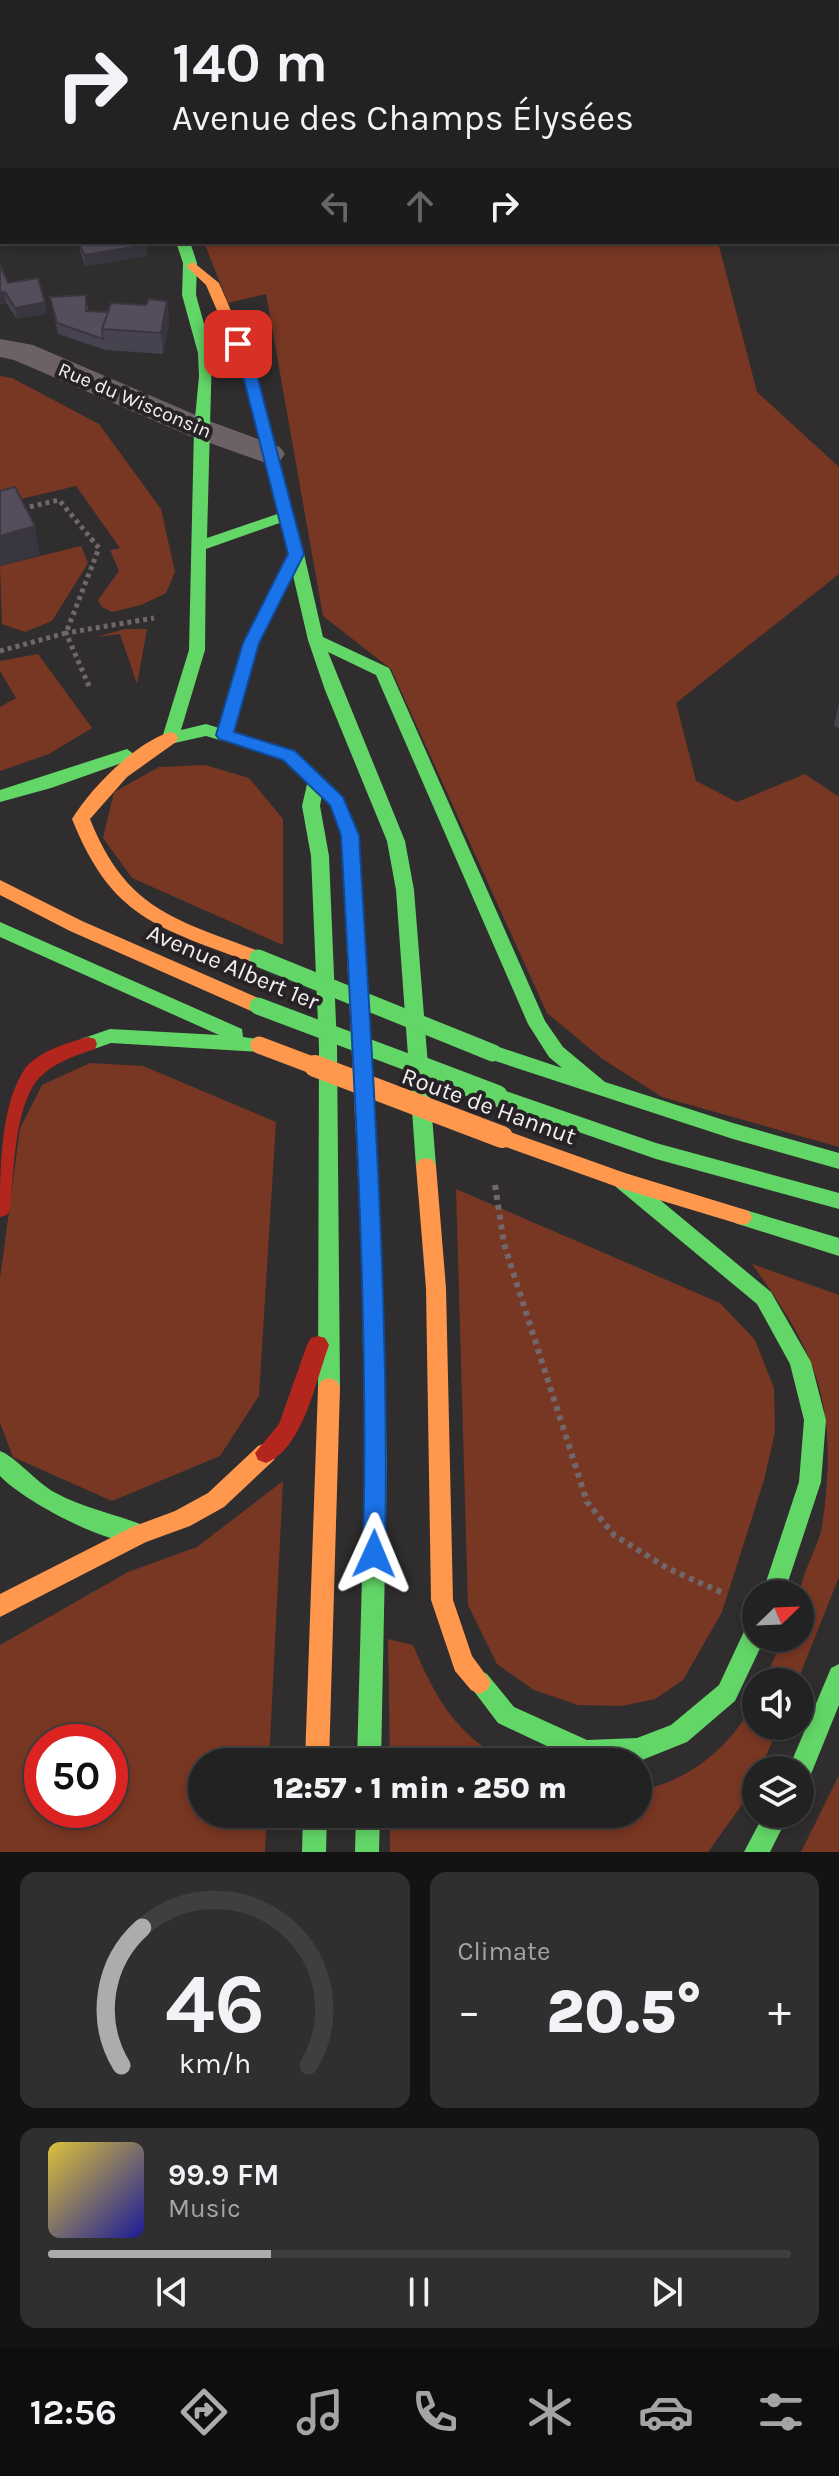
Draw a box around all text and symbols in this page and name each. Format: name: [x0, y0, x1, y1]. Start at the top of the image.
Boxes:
text: 140 m: [172, 30, 328, 95]
icon: right: [40, 32, 144, 136]
text: Avenue des Champs Élysées: [172, 97, 634, 139]
icon: left: [314, 184, 358, 228]
icon: ahead: [398, 184, 442, 228]
icon: right: [482, 184, 526, 228]
pin: [204, 310, 272, 378]
icon: arrive: [216, 322, 260, 366]
street label: Rue du Wisconsin: [55, 358, 215, 443]
street label: Avenue Albert 1er: [143, 918, 323, 1016]
street label: Route de Hannut: [398, 1061, 580, 1151]
position arrow: [332, 1512, 416, 1596]
north arrow: [742, 1580, 814, 1652]
map controls: [742, 1580, 814, 1828]
button: sound: [742, 1668, 814, 1740]
speed limit sign: 50: [24, 1724, 128, 1828]
button: layers: [742, 1756, 814, 1828]
text: 12:57 · 1 min · 250 m: [273, 1770, 567, 1806]
text: Climate: [458, 1936, 550, 1967]
text: 46: [165, 1956, 265, 2053]
text: 20.5°: [546, 1977, 702, 2047]
text: −: [458, 1986, 481, 2037]
text: +: [768, 1986, 791, 2037]
text: km/h: [179, 2047, 251, 2080]
text: 99.9 FM: [168, 2157, 280, 2193]
text: Music: [168, 2193, 241, 2224]
icon: previous: [150, 2270, 194, 2314]
icon: pause: [397, 2270, 441, 2314]
icon: next: [645, 2270, 689, 2314]
icon: directions: [176, 2384, 232, 2440]
icon: music: [292, 2384, 348, 2440]
icon: phone: [407, 2384, 463, 2440]
icon: climate: [522, 2384, 578, 2440]
icon: car: [638, 2384, 694, 2440]
icon: filters: [753, 2384, 809, 2440]
text: 12:56: [30, 2391, 117, 2433]

